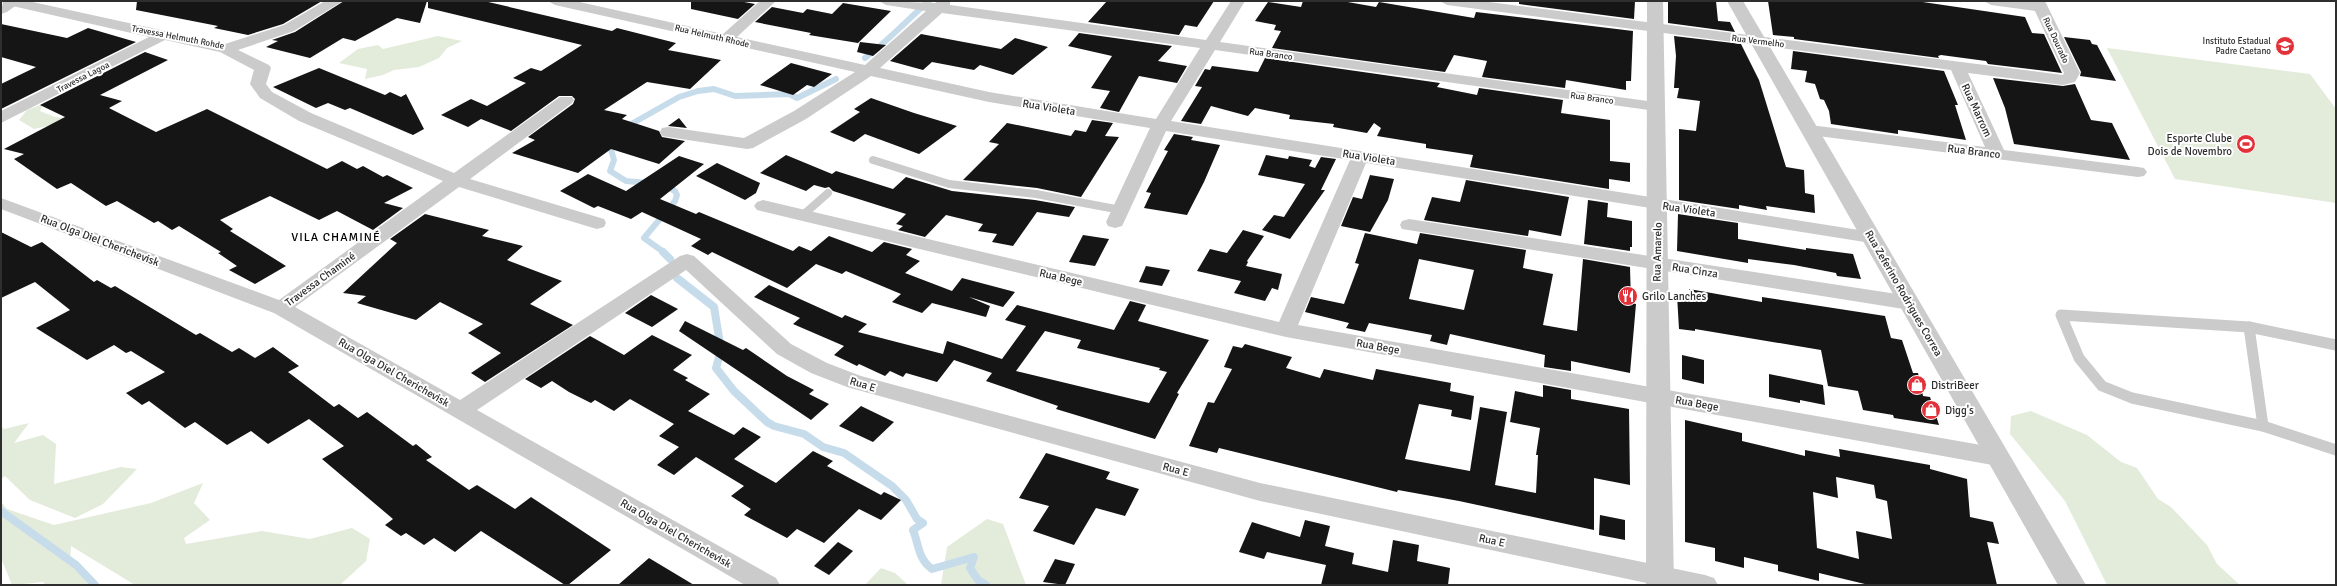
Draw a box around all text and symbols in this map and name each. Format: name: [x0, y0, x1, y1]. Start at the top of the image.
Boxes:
street label: Rua Dourado: [2040, 16, 2071, 65]
street label: Travessa Helmuth Rohde: [131, 23, 226, 52]
street label: Rua Helmuth Rhode: [673, 23, 751, 51]
street label: Rua Vermelho: [1731, 33, 1785, 50]
school or university icon: Instituto Estadual Padre Caetano: [2274, 35, 2296, 57]
place label: Instituto Estadual Padre Caetano: [2202, 36, 2271, 57]
street label: Rua Branco: [1249, 46, 1294, 63]
street label: Travessa Lagoa: [55, 59, 112, 95]
street label: Rua Marrom: [1959, 82, 1995, 139]
street label: Rua Branco: [1570, 90, 1615, 107]
street label: Rua Violeta: [1022, 97, 1077, 118]
place label: Esporte Clube Dois de Novembro: [2148, 132, 2232, 158]
sports icon: Esporte Clube Dois de Novembro: [2235, 133, 2257, 155]
street label: Rua Branco: [1947, 142, 2001, 161]
street label: Rua Violeta: [1342, 147, 1397, 168]
street label: Rua Violeta: [1662, 199, 1717, 220]
street label: Rua Olga Diel Cherichevisk: [39, 212, 161, 269]
street label: Rua Amarelo: [1650, 222, 1665, 282]
street label: Rua Zeferino Rodrigues Correa: [1862, 228, 1945, 359]
district label: VILA CHAMINÉ: [291, 230, 381, 245]
street label: Travessa Chaminé: [283, 250, 358, 309]
street label: Rua Cinza: [1671, 260, 1719, 281]
street label: Rua Bege: [1038, 266, 1084, 289]
restaurant icon: Grilo Lanches: [1617, 285, 1639, 307]
place label: Grilo Lanches: [1642, 290, 1706, 303]
street label: Rua Olga Diel Cherichevisk: [336, 335, 452, 410]
street label: Rua Bege: [1355, 336, 1401, 357]
street label: Rua E: [848, 374, 877, 395]
shop icon: DistriBeer: [1906, 374, 1928, 396]
place label: DistriBeer: [1931, 379, 1979, 392]
street label: Rua Bege: [1674, 393, 1720, 414]
shop icon: Digg's: [1920, 399, 1942, 421]
place label: Digg's: [1945, 404, 1974, 417]
street label: Rua E: [1161, 460, 1190, 479]
street label: Rua Olga Diel Cherichevisk: [618, 496, 734, 571]
street label: Rua E: [1478, 531, 1506, 550]

